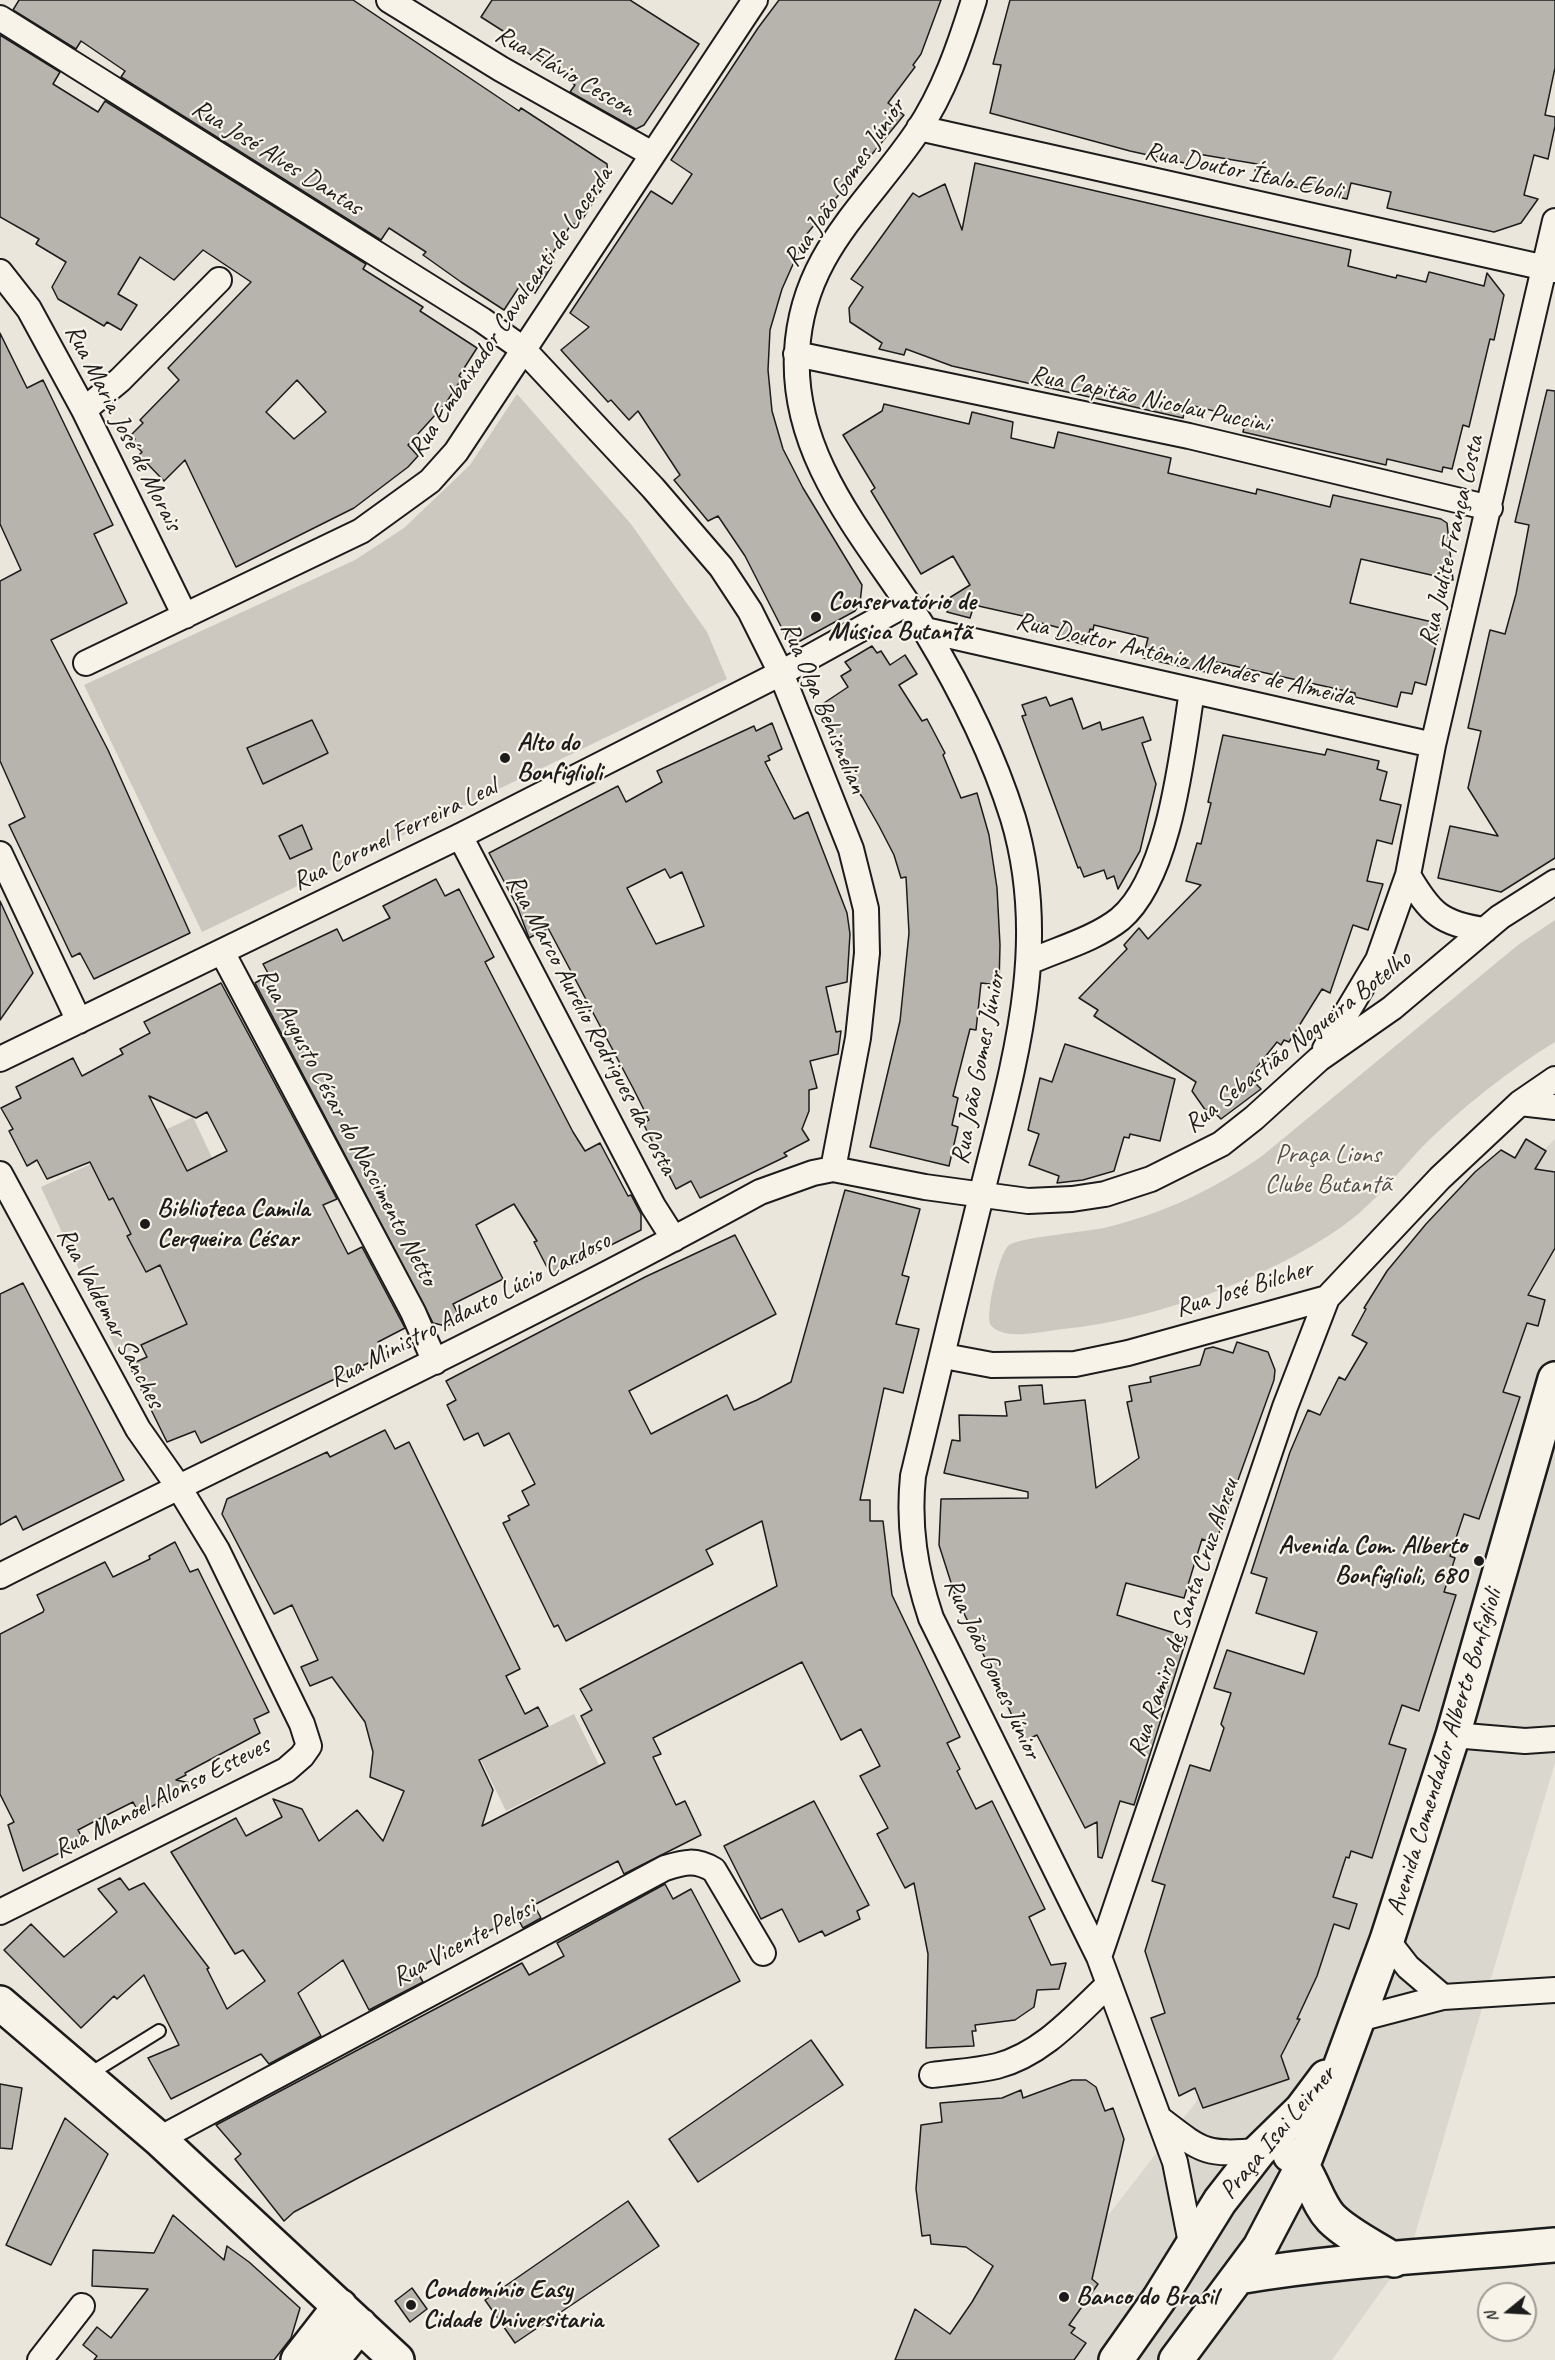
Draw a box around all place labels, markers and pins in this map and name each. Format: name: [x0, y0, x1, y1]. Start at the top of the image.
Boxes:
place label: Conservatório de Música Butantã: [828, 586, 976, 648]
marker: Conservatório de Música Butantã: [809, 610, 823, 624]
place label: Alto do Bonfiglioli: [517, 727, 602, 788]
marker: Alto do Bonfiglioli: [498, 751, 512, 765]
place label: Biblioteca Camila Cerqueira César: [157, 1193, 310, 1254]
marker: Biblioteca Camila Cerqueira César: [138, 1217, 152, 1231]
place label: Avenida Com. Alberto Bonfiglioli, 680: [1278, 1530, 1467, 1592]
marker: Avenida Com. Alberto Bonfiglioli, 680: [1472, 1554, 1486, 1568]
place label: Condomínio Easy Cidade Universitaria: [423, 2274, 603, 2336]
place label: Banco do Brasil: [1076, 2281, 1218, 2313]
marker: Banco do Brasil: [1057, 2290, 1071, 2304]
marker: Condomínio Easy Cidade Universitaria: [404, 2298, 418, 2312]

